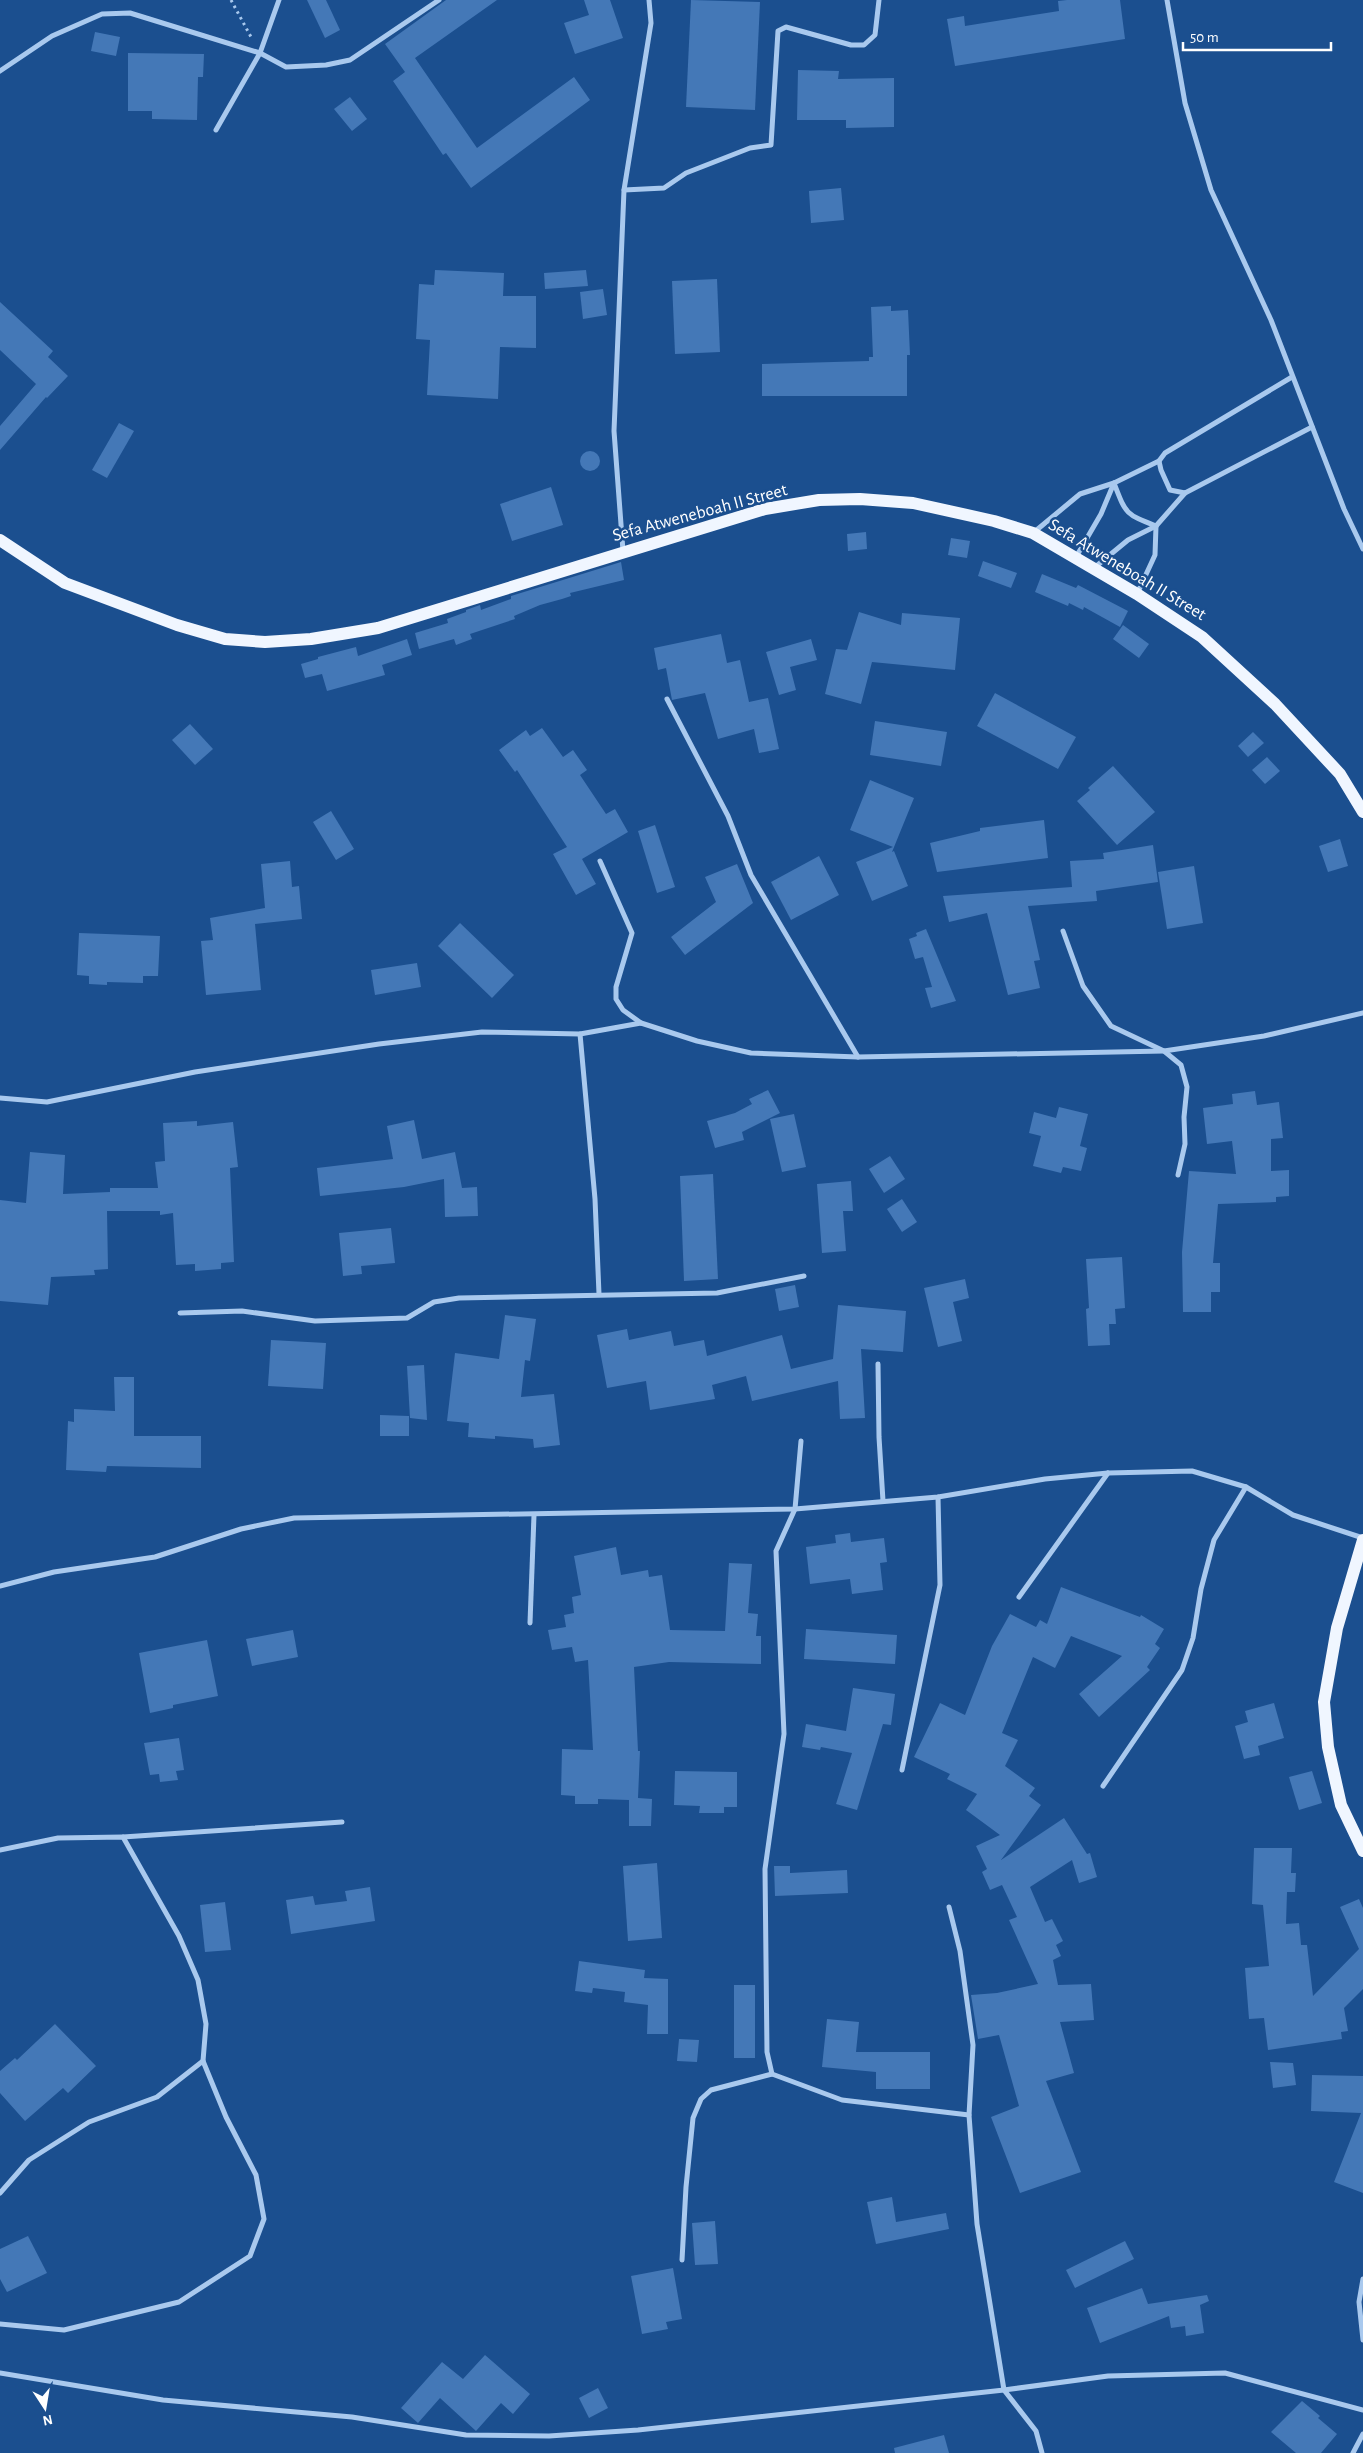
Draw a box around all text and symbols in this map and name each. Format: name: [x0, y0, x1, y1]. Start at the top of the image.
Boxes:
scale bar: [1183, 20, 1330, 52]
text: 50 m: [1190, 30, 1219, 45]
street label: Sefa Atweneboah II Street: [611, 481, 790, 545]
street label: Sefa Atweneboah II Street: [1045, 516, 1209, 624]
north arrow: [20, 2383, 70, 2433]
text: N: [41, 2412, 54, 2428]

